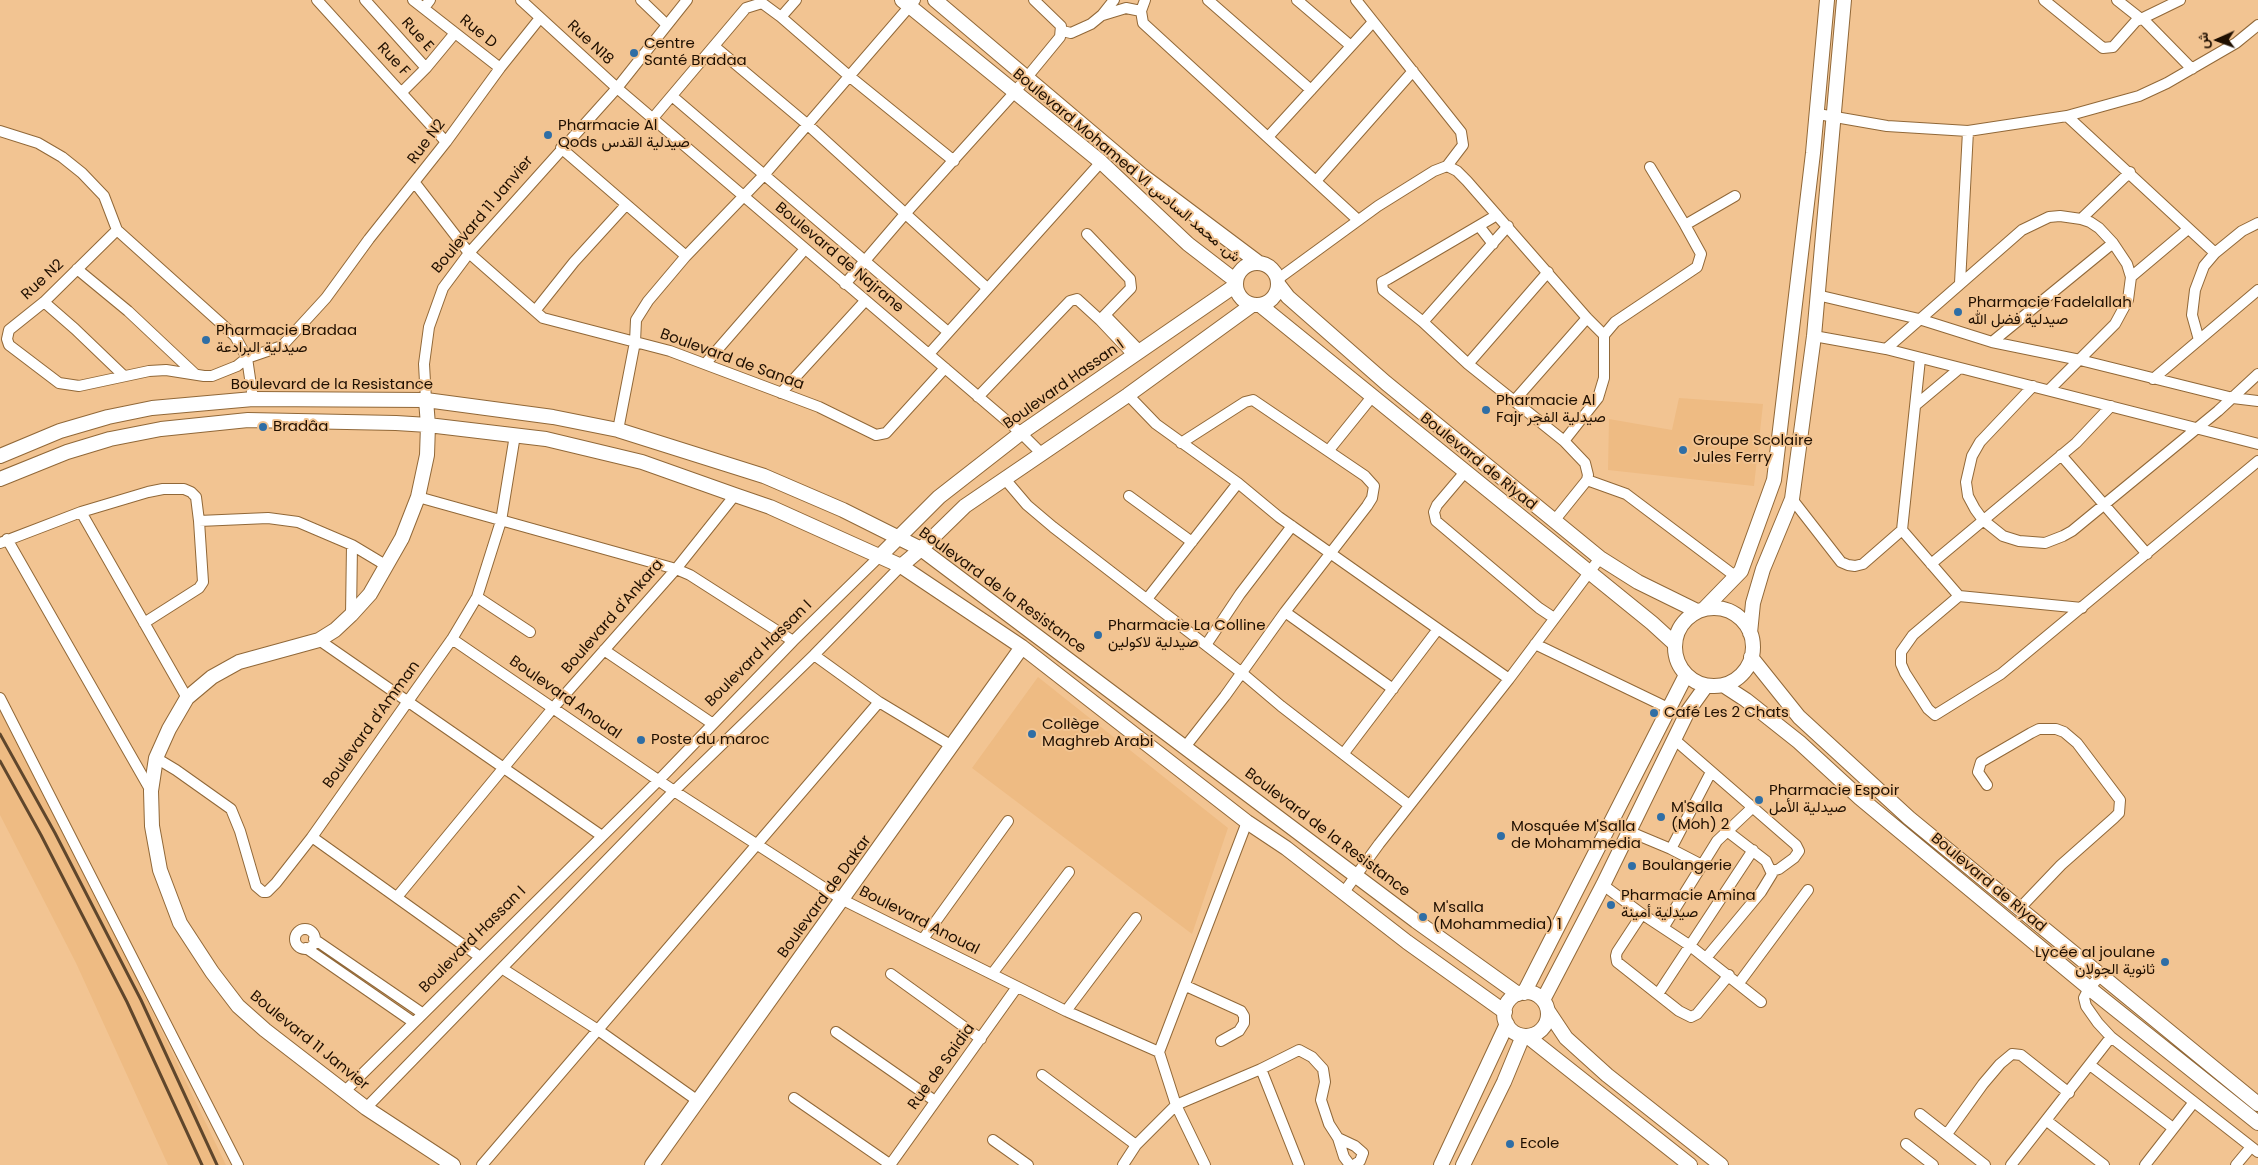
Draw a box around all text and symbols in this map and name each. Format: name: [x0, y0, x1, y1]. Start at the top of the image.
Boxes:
street label: Rue D: [456, 12, 500, 52]
street label: Rue E: [397, 14, 437, 56]
north arrow: [2193, 15, 2243, 65]
street label: Rue N18: [563, 17, 617, 69]
text: ش: [2193, 32, 2213, 49]
place label: Centre Santé Bradaa: [644, 35, 747, 70]
street label: Rue F: [373, 39, 413, 81]
marker: Centre Santé Bradaa: [628, 47, 640, 59]
street label: Boulevard Mohamed VI ش. محمد السادس: [1009, 65, 1243, 267]
street label: Rue N2: [404, 116, 450, 168]
place label: Pharmacie Al Qods صيدلية القدس: [558, 117, 690, 152]
marker: Pharmacie Al Qods صيدلية القدس: [542, 129, 554, 141]
street label: Boulevard 11 Janvier: [429, 153, 537, 277]
street label: Boulevard de Najrane: [771, 199, 907, 317]
street label: Rue N2: [18, 256, 68, 304]
place label: Pharmacie Fadelallah صيدلية فضل الله: [1968, 294, 2132, 329]
marker: Pharmacie Fadelallah صيدلية فضل الله: [1952, 306, 1964, 318]
place label: Pharmacie Bradaa صيدلية البرادعة: [216, 322, 357, 357]
street label: Boulevard de Sanaa: [658, 326, 806, 394]
marker: Pharmacie Bradaa صيدلية البرادعة: [200, 334, 212, 346]
street label: Boulevard Hassan I: [1000, 337, 1128, 433]
street label: Boulevard de la Resistance: [231, 376, 433, 394]
place label: Pharmacie Al Fajr صيدلية الفجر: [1496, 392, 1606, 427]
marker: Pharmacie Al Fajr صيدلية الفجر: [1480, 404, 1492, 416]
street label: Boulevard de Riyad: [1416, 409, 1540, 515]
place label: Bradâa: [273, 418, 328, 436]
marker: Bradâa: [257, 421, 269, 433]
place label: Groupe Scolaire Jules Ferry: [1693, 432, 1813, 467]
marker: Groupe Scolaire Jules Ferry: [1677, 444, 1689, 456]
street label: Boulevard de la Resistance: [915, 524, 1089, 658]
street label: Boulevard d'Ankara: [558, 556, 668, 678]
street label: Boulevard Hassan I: [702, 597, 816, 711]
place label: Pharmacie La Colline صيدلية لاكولين: [1108, 617, 1265, 652]
marker: Pharmacie La Colline صيدلية لاكولين: [1092, 629, 1104, 641]
street label: Boulevard Anoual: [506, 653, 624, 743]
street label: Boulevard d'Amman: [320, 658, 424, 792]
place label: Café Les 2 Chats: [1664, 704, 1789, 722]
marker: Café Les 2 Chats: [1648, 707, 1660, 719]
place label: Collège Maghreb Arabi: [1042, 716, 1154, 751]
marker: Collège Maghreb Arabi: [1026, 728, 1038, 740]
place label: Poste du maroc: [651, 731, 770, 749]
marker: Poste du maroc: [635, 734, 647, 746]
street label: Boulevard de la Resistance: [1241, 765, 1413, 901]
place label: Pharmacie Espoir صيدلية الأمل: [1769, 782, 1899, 817]
marker: Pharmacie Espoir صيدلية الأمل: [1753, 794, 1765, 806]
place label: M'Salla (Moh) 2: [1671, 799, 1729, 834]
marker: M'Salla (Moh) 2: [1655, 811, 1667, 823]
place label: Mosquée M'Salla de Mohammedia: [1511, 818, 1641, 853]
marker: Mosquée M'Salla de Mohammedia: [1495, 830, 1507, 842]
street label: Boulevard de Riyad: [1927, 830, 2049, 936]
street label: Boulevard de Dakar: [774, 832, 876, 962]
place label: Boulangerie: [1642, 857, 1732, 875]
marker: Boulangerie: [1626, 860, 1638, 872]
street label: Boulevard Hassan I: [416, 883, 530, 997]
street label: Boulevard Anoual: [856, 883, 982, 959]
place label: Pharmacie Amina صيدلية أمينة: [1621, 887, 1756, 922]
place label: M'salla (Mohammedia) 1: [1433, 899, 1562, 934]
marker: Pharmacie Amina صيدلية أمينة: [1605, 899, 1617, 911]
marker: M'salla (Mohammedia) 1: [1417, 911, 1429, 923]
place label: Lycée al joulane ثانوية الجولان: [2035, 944, 2155, 979]
marker: Lycée al joulane ثانوية الجولان: [2159, 956, 2171, 968]
street label: Boulevard 11 Janvier: [246, 987, 372, 1095]
street label: Rue de Saidia: [905, 1020, 979, 1114]
place label: Ecole: [1520, 1135, 1559, 1153]
marker: Ecole: [1504, 1138, 1516, 1150]

